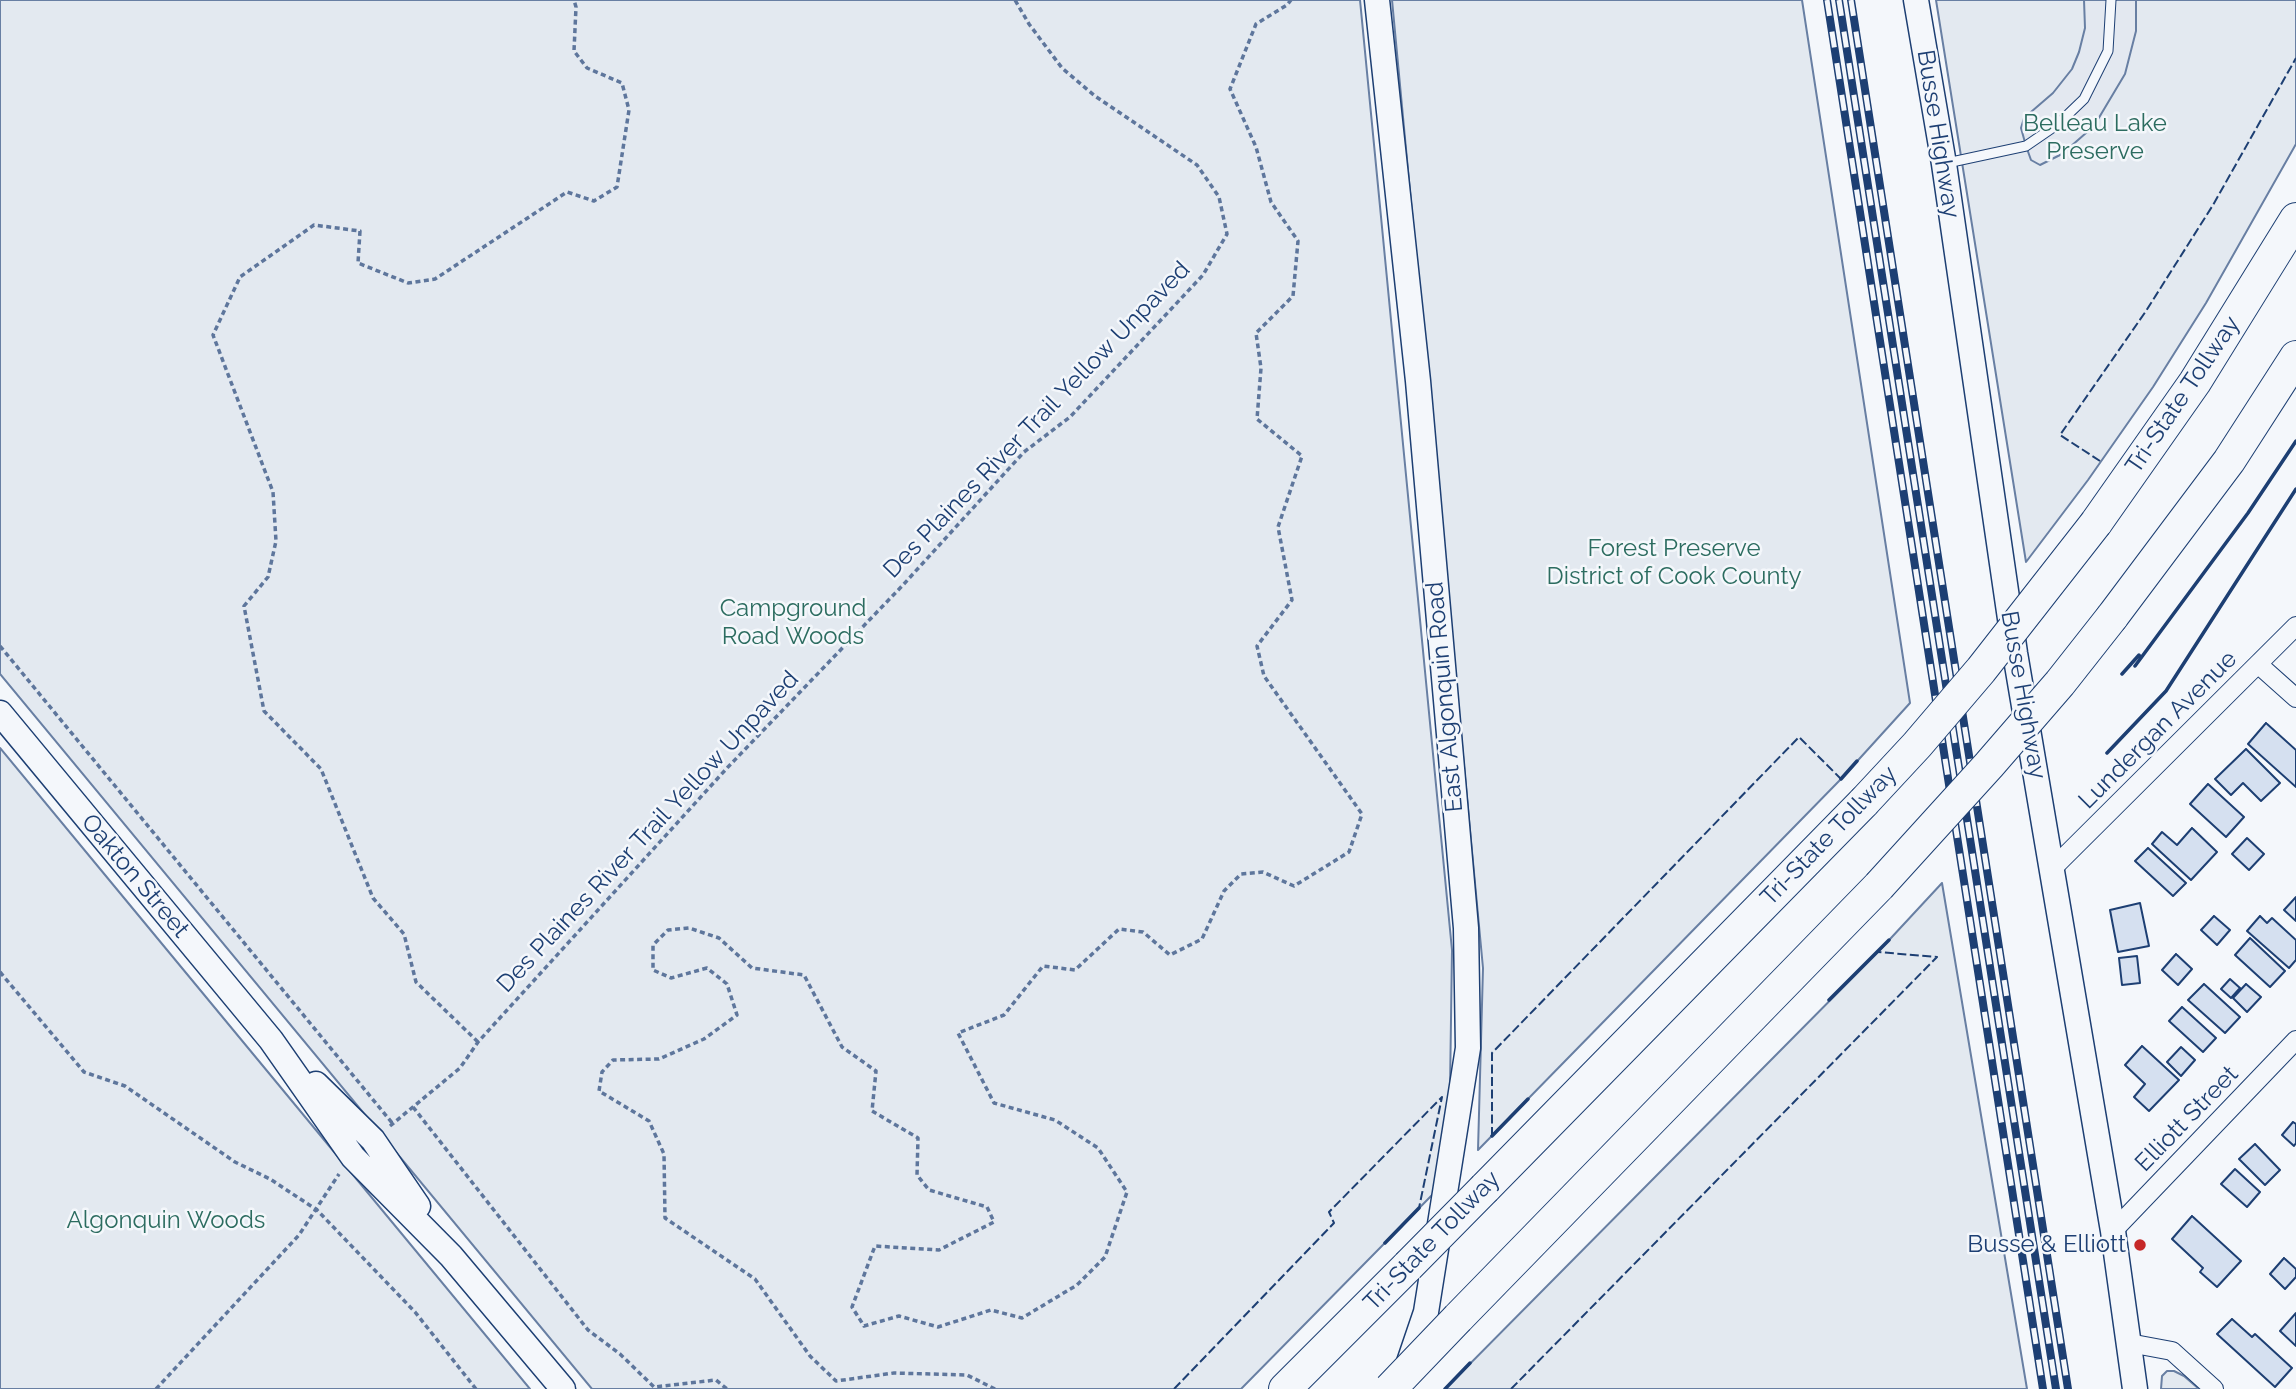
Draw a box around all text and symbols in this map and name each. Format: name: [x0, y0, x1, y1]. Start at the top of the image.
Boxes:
street label: Busse Highway: [1910, 48, 1966, 220]
park label: Belleau Lake Preserve: [2023, 110, 2167, 166]
street label: Des Plaines River Trail Yellow Unpaved: [878, 256, 1196, 584]
street label: Tri-State Tollway: [2120, 311, 2246, 479]
park label: Forest Preserve District of Cook County: [1547, 535, 1801, 591]
street label: East Algonquin Road: [1421, 581, 1469, 813]
park label: Campground Road Woods: [720, 595, 866, 651]
street label: Busse Highway: [1994, 609, 2052, 781]
street label: Lundergan Avenue: [2073, 645, 2243, 815]
street label: Des Plaines River Trail Yellow Unpaved: [491, 665, 805, 999]
street label: Tri-State Tollway: [1755, 760, 1903, 912]
street label: Oakton Street: [75, 808, 195, 944]
street label: Elliott Street: [2129, 1060, 2245, 1178]
street label: Tri-State Tollway: [1358, 1165, 1506, 1317]
park label: Algonquin Woods: [67, 1207, 265, 1235]
place label: Busse & Elliott: [1967, 1231, 2126, 1259]
marker: Busse & Elliott: [2132, 1237, 2148, 1253]

